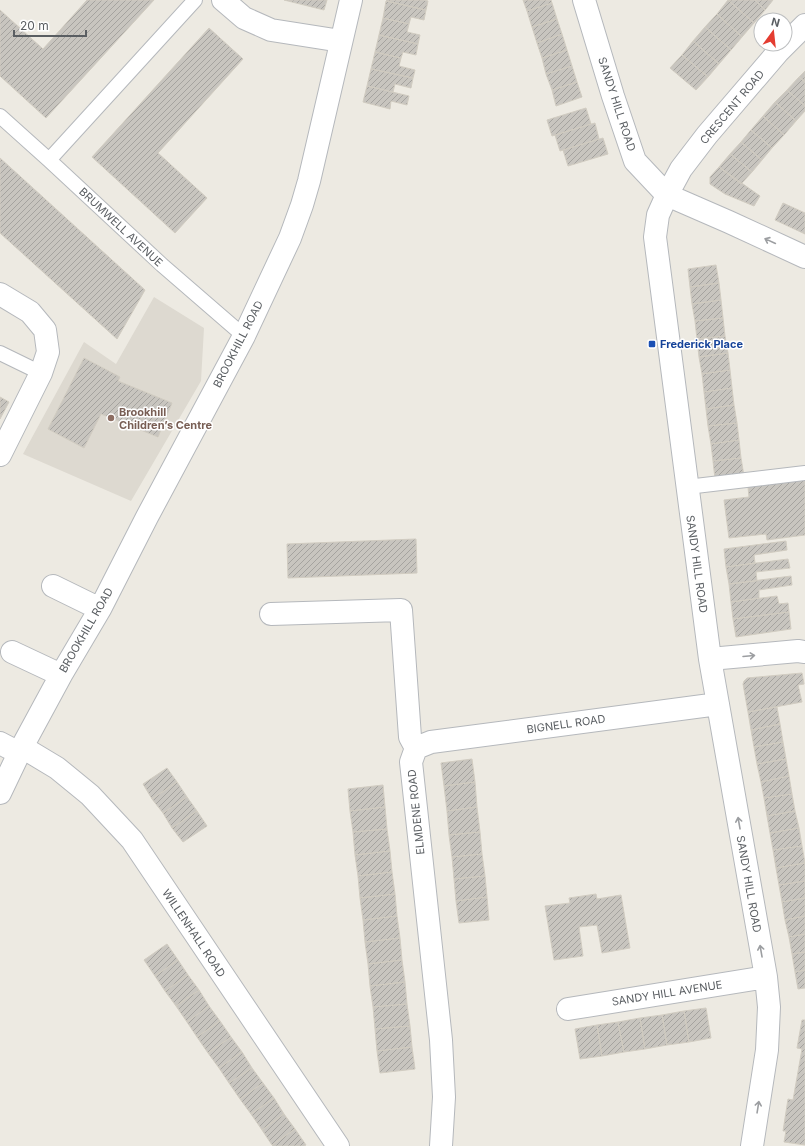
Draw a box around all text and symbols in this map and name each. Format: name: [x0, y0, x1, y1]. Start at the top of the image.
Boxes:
scale bar: [14, 12, 86, 38]
north arrow: [753, 12, 793, 52]
text: N: [770, 14, 781, 30]
text: 20 m: [20, 18, 49, 33]
street label: SANDY HILL ROAD: [595, 55, 639, 153]
street label: CRESCENT ROAD: [697, 67, 767, 147]
street label: BRUMWELL AVENUE: [76, 185, 166, 269]
one-way arrow: [764, 237, 776, 244]
street label: BROOKHILL ROAD: [210, 298, 266, 390]
place label: Frederick Place: [660, 337, 743, 351]
marker: Frederick Place: [647, 339, 657, 349]
place label: Brookhill Children’s Centre: [119, 405, 212, 432]
marker: Brookhill Children’s Centre: [106, 413, 116, 423]
street label: SANDY HILL ROAD: [683, 514, 711, 614]
street label: BROOKHILL ROAD: [56, 585, 116, 675]
one-way arrow: [742, 652, 755, 659]
street label: BIGNELL ROAD: [526, 712, 606, 736]
street label: ELMDENE ROAD: [405, 768, 427, 855]
one-way arrow: [734, 817, 742, 830]
street label: SANDY HILL ROAD: [734, 834, 764, 934]
street label: WILLENHALL ROAD: [159, 886, 229, 980]
one-way arrow: [757, 945, 765, 958]
street label: SANDY HILL AVENUE: [611, 977, 723, 1009]
one-way arrow: [754, 1101, 762, 1114]

